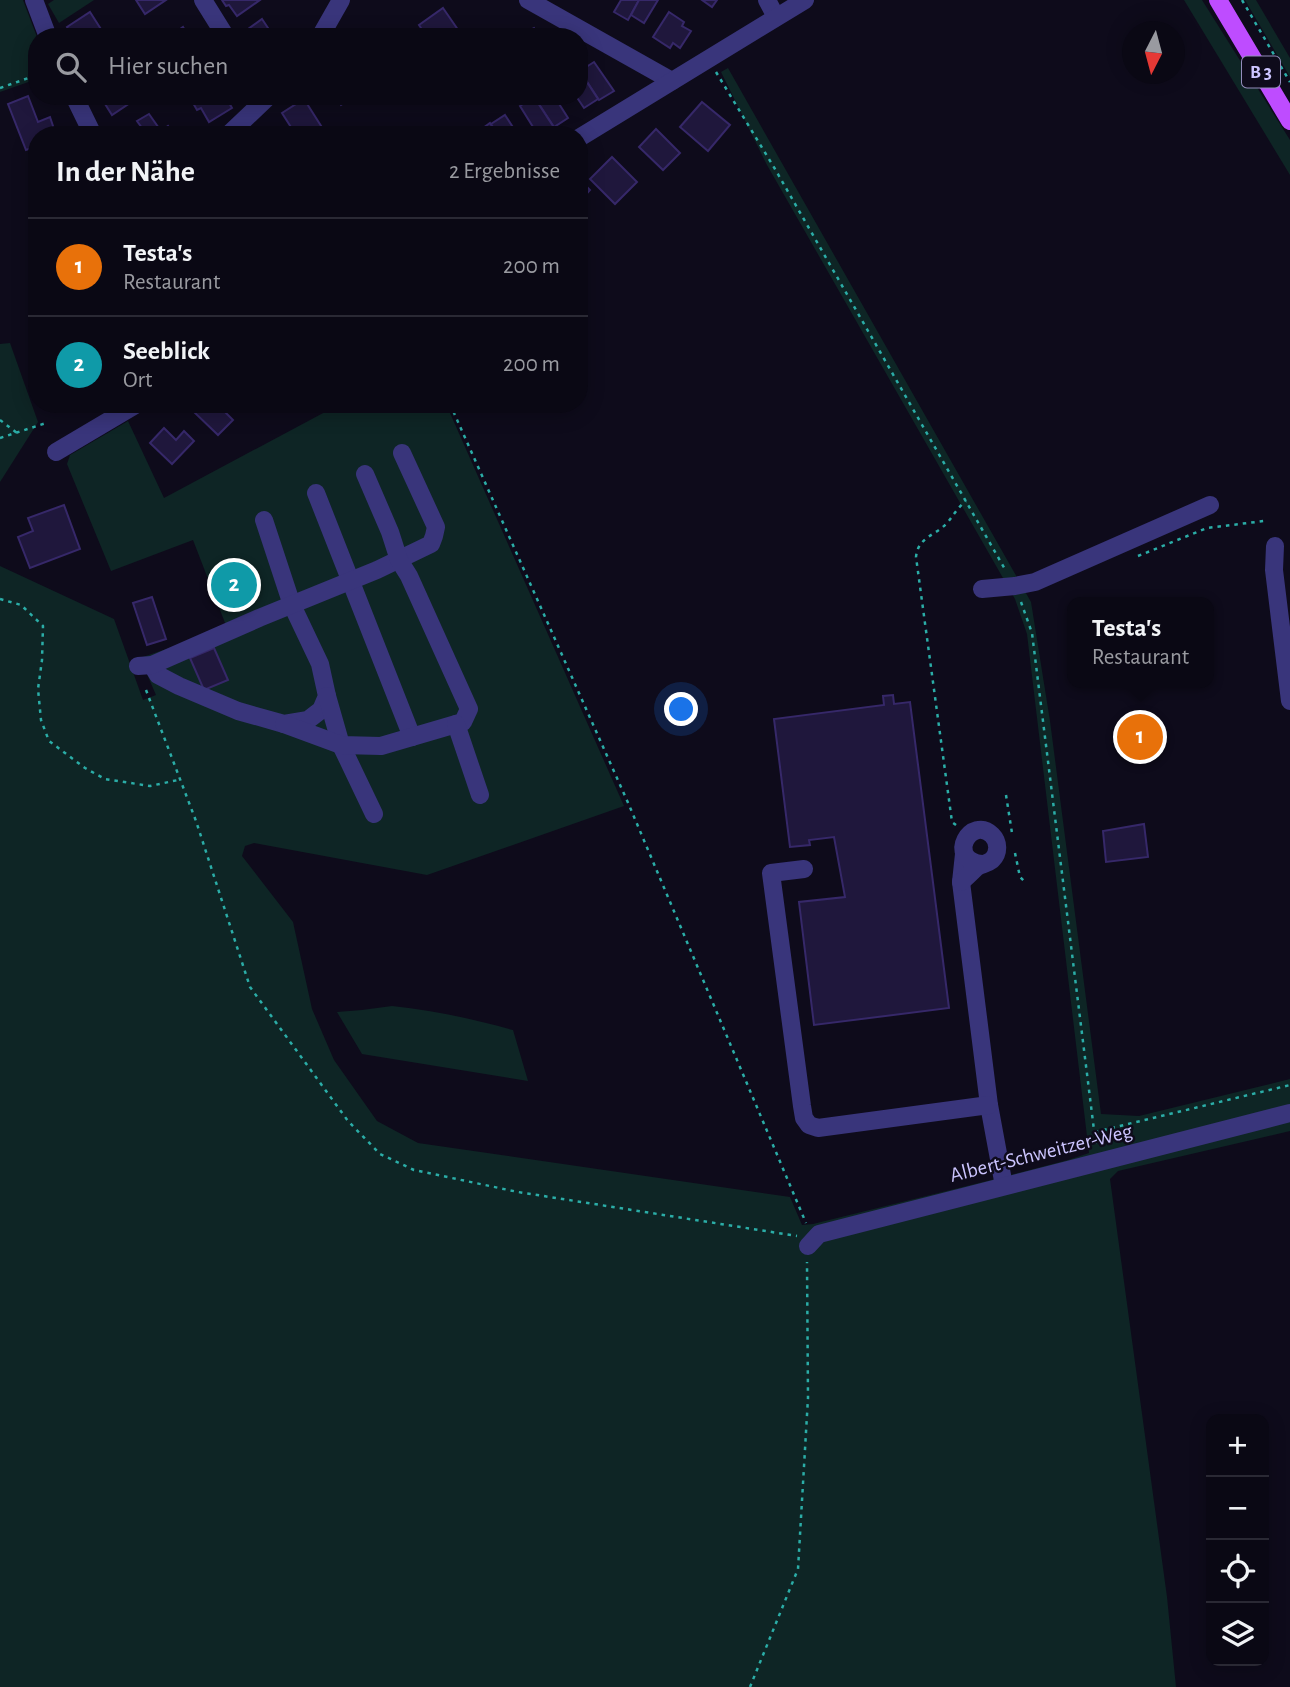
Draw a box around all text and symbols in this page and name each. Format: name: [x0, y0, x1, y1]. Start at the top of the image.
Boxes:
north arrow: [1122, 21, 1185, 84]
search box: [28, 28, 588, 105]
icon: search: [52, 48, 90, 86]
text: Hier suchen: [108, 53, 229, 79]
road number: B 3: [1242, 57, 1280, 88]
text: In der Nähe: [56, 157, 195, 187]
text: 2 Ergebnisse: [449, 160, 560, 183]
text: Testa's: [123, 240, 192, 266]
text: 1: [75, 255, 83, 278]
text: 200 m: [503, 255, 560, 278]
text: Restaurant: [123, 271, 220, 294]
text: Seeblick: [123, 338, 210, 364]
text: 2: [74, 353, 84, 376]
text: 200 m: [503, 353, 560, 376]
text: Ort: [123, 369, 152, 392]
pin: 2: [211, 559, 257, 611]
popup: [1067, 597, 1214, 688]
text: Testa's: [1092, 615, 1161, 641]
text: Restaurant: [1092, 646, 1189, 669]
your location: [664, 692, 698, 726]
pin: 1: [1117, 711, 1163, 763]
street label: Albert-Schweitzer-Weg: [948, 1120, 1135, 1186]
map controls: [1206, 1414, 1269, 1666]
button: +: [1206, 1414, 1269, 1477]
button: −: [1206, 1477, 1269, 1540]
button: locate: [1206, 1540, 1269, 1603]
button: layers: [1206, 1603, 1269, 1666]

